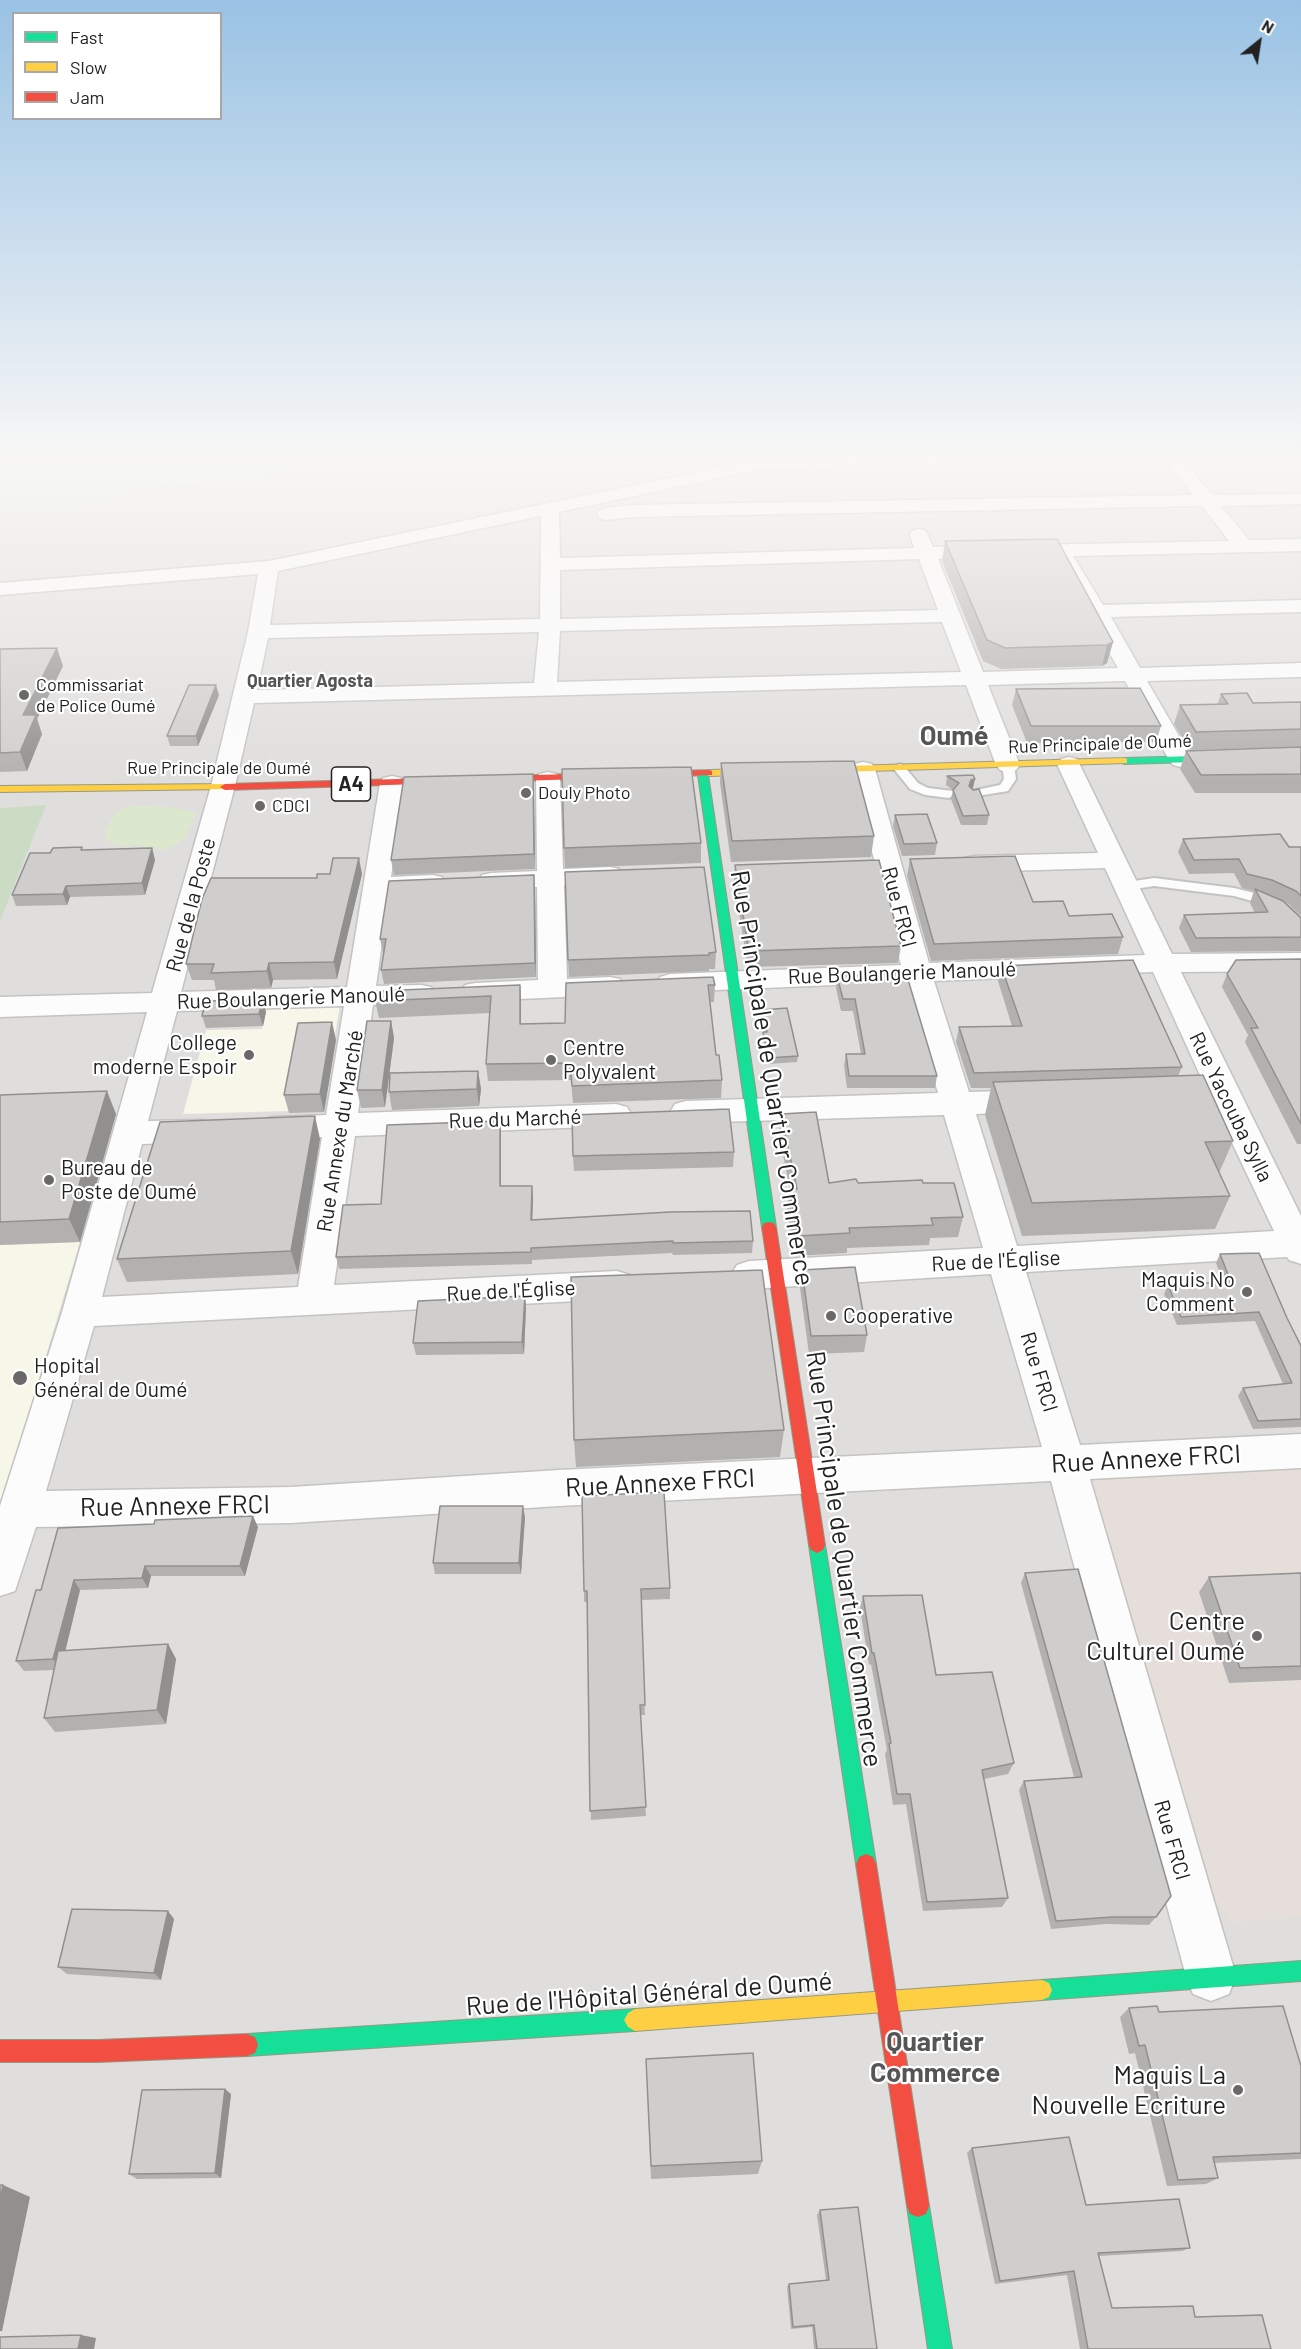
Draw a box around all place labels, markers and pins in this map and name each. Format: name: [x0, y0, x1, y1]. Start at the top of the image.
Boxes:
place label: Commissariat de Police Oumé: [36, 674, 156, 716]
marker: Commissariat de Police Oumé: [17, 688, 31, 702]
place label: Douly Photo: [538, 782, 631, 804]
marker: Douly Photo: [519, 786, 533, 800]
place label: CDCI: [272, 795, 310, 817]
marker: CDCI: [253, 799, 267, 813]
place label: College moderne Espoir: [93, 1030, 237, 1080]
place label: Centre Polyvalent: [563, 1035, 656, 1085]
marker: College moderne Espoir: [242, 1048, 256, 1062]
marker: Centre Polyvalent: [544, 1053, 558, 1067]
place label: Bureau de Poste de Oumé: [61, 1155, 197, 1205]
marker: Bureau de Poste de Oumé: [42, 1173, 56, 1187]
place label: Maquis No Comment: [1141, 1267, 1235, 1317]
marker: Maquis No Comment: [1240, 1285, 1254, 1299]
place label: Cooperative: [843, 1303, 953, 1329]
marker: Cooperative: [824, 1309, 838, 1323]
place label: Hopital Général de Oumé: [34, 1353, 187, 1403]
marker: Hopital Général de Oumé: [11, 1369, 29, 1387]
place label: Centre Culturel Oumé: [1086, 1605, 1245, 1666]
marker: Centre Culturel Oumé: [1250, 1629, 1264, 1643]
place label: Maquis La Nouvelle Ecriture: [1032, 2059, 1226, 2120]
marker: Maquis La Nouvelle Ecriture: [1231, 2083, 1245, 2097]

